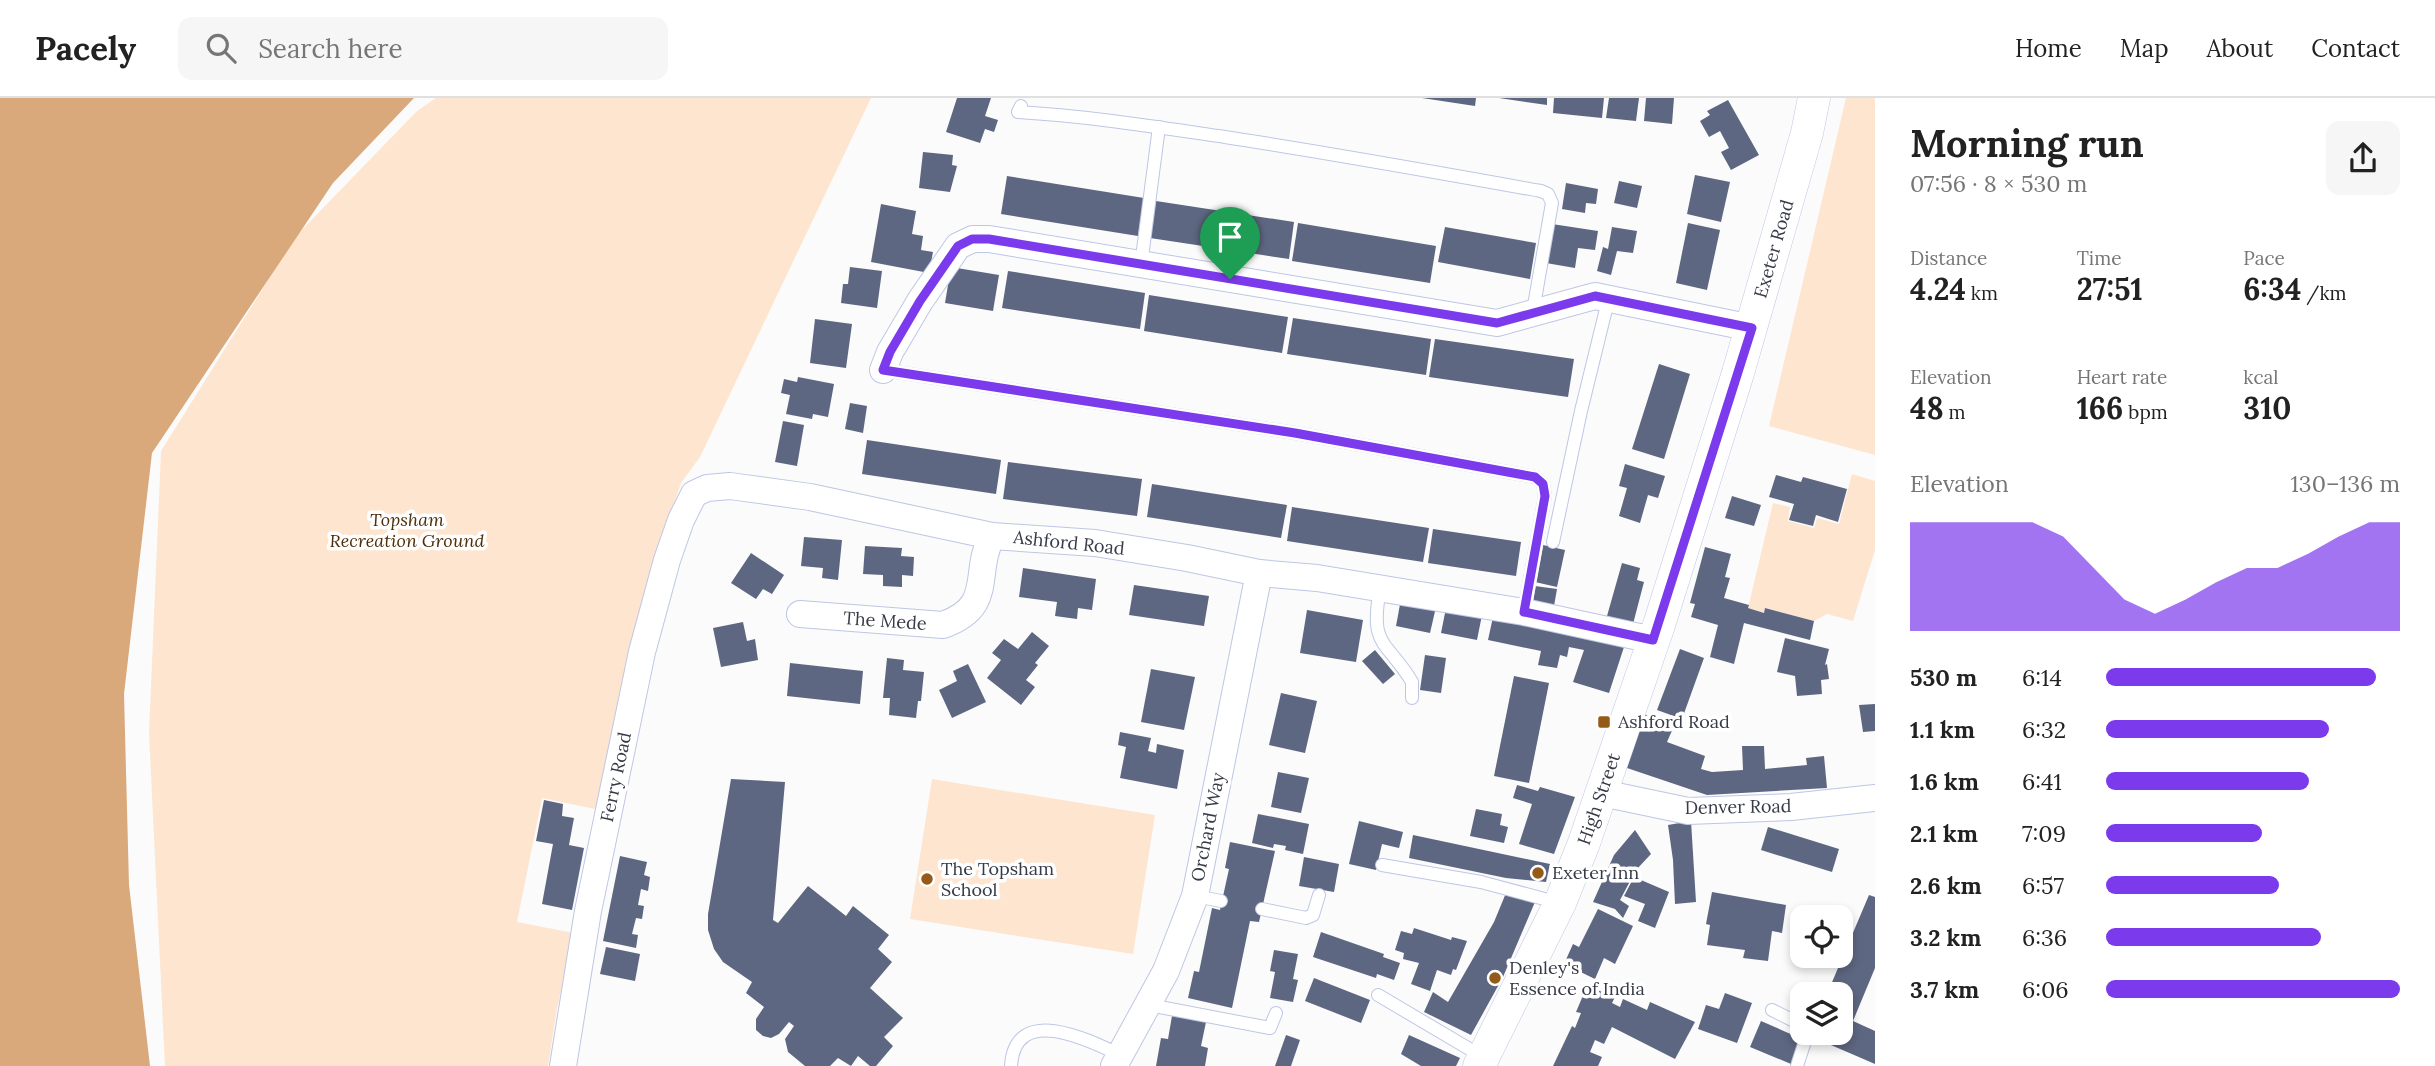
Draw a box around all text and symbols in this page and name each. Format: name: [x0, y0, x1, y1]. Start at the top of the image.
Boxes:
search box: [178, 17, 668, 80]
text: Pacely: [35, 27, 136, 69]
icon: search: [202, 29, 240, 67]
text: Search here: [258, 32, 402, 65]
text: Home: [2015, 33, 2082, 64]
text: Map: [2120, 33, 2169, 64]
text: About: [2207, 33, 2273, 64]
text: Contact: [2311, 33, 2400, 64]
text: Morning run: [1910, 119, 2144, 167]
button: share: [2326, 121, 2400, 195]
text: 07:56 · 8 × 530 m: [1910, 169, 2087, 198]
street label: Exeter Road: [1749, 197, 1799, 301]
pin: [1200, 207, 1260, 279]
icon: arrive: [1211, 218, 1249, 256]
text: Distance: [1910, 246, 1987, 270]
text: Time: [2077, 246, 2121, 270]
text: Pace: [2243, 246, 2285, 270]
text: 4.24: [1910, 270, 1966, 308]
text: 27:51: [2077, 270, 2143, 308]
text: 6:34: [2243, 270, 2301, 308]
text: km: [1966, 281, 1998, 305]
text: /km: [2301, 281, 2347, 305]
text: Elevation: [1910, 365, 1992, 389]
text: Heart rate: [2077, 365, 2167, 389]
text: kcal: [2243, 365, 2278, 389]
text: 48: [1910, 389, 1944, 427]
text: 166: [2077, 389, 2123, 427]
text: 310: [2243, 389, 2291, 427]
text: m: [1944, 400, 1966, 424]
text: bpm: [2123, 400, 2168, 424]
text: Elevation: [1910, 469, 2009, 498]
text: 130–136 m: [2290, 469, 2400, 498]
park label: Topsham Recreation Ground: [330, 508, 484, 552]
street label: Ashford Road: [1011, 525, 1126, 560]
street label: The Mede: [843, 606, 928, 635]
text: 530 m: [1910, 663, 1977, 692]
text: 6:14: [2022, 663, 2062, 692]
place label: Ashford Road: [1617, 710, 1730, 733]
marker: Ashford Road: [1596, 714, 1612, 730]
text: 1.1 km: [1910, 715, 1975, 744]
text: 6:32: [2022, 715, 2066, 744]
street label: Ferry Road: [595, 730, 636, 824]
street label: High Street: [1572, 750, 1625, 848]
text: 1.6 km: [1910, 767, 1979, 796]
text: 6:41: [2022, 767, 2062, 796]
street label: Orchard Way: [1186, 770, 1229, 883]
street label: Denver Road: [1684, 794, 1792, 819]
text: 2.1 km: [1910, 819, 1978, 848]
text: 7:09: [2022, 819, 2066, 848]
place label: The Topsham School: [941, 857, 1054, 901]
place label: Exeter Inn: [1552, 861, 1639, 884]
marker: Exeter Inn: [1530, 865, 1546, 881]
marker: The Topsham School: [919, 871, 935, 887]
text: 2.6 km: [1910, 871, 1982, 900]
text: 6:57: [2022, 871, 2064, 900]
map controls: [1790, 905, 1853, 1045]
button: locate: [1790, 905, 1853, 968]
text: 3.2 km: [1910, 923, 1981, 952]
text: 6:36: [2022, 923, 2067, 952]
place label: Denley's Essence of India: [1509, 956, 1645, 1000]
marker: Denley's Essence of India: [1487, 970, 1503, 986]
text: 3.7 km: [1910, 975, 1979, 1004]
text: 6:06: [2022, 975, 2069, 1004]
button: layers: [1790, 982, 1853, 1045]

